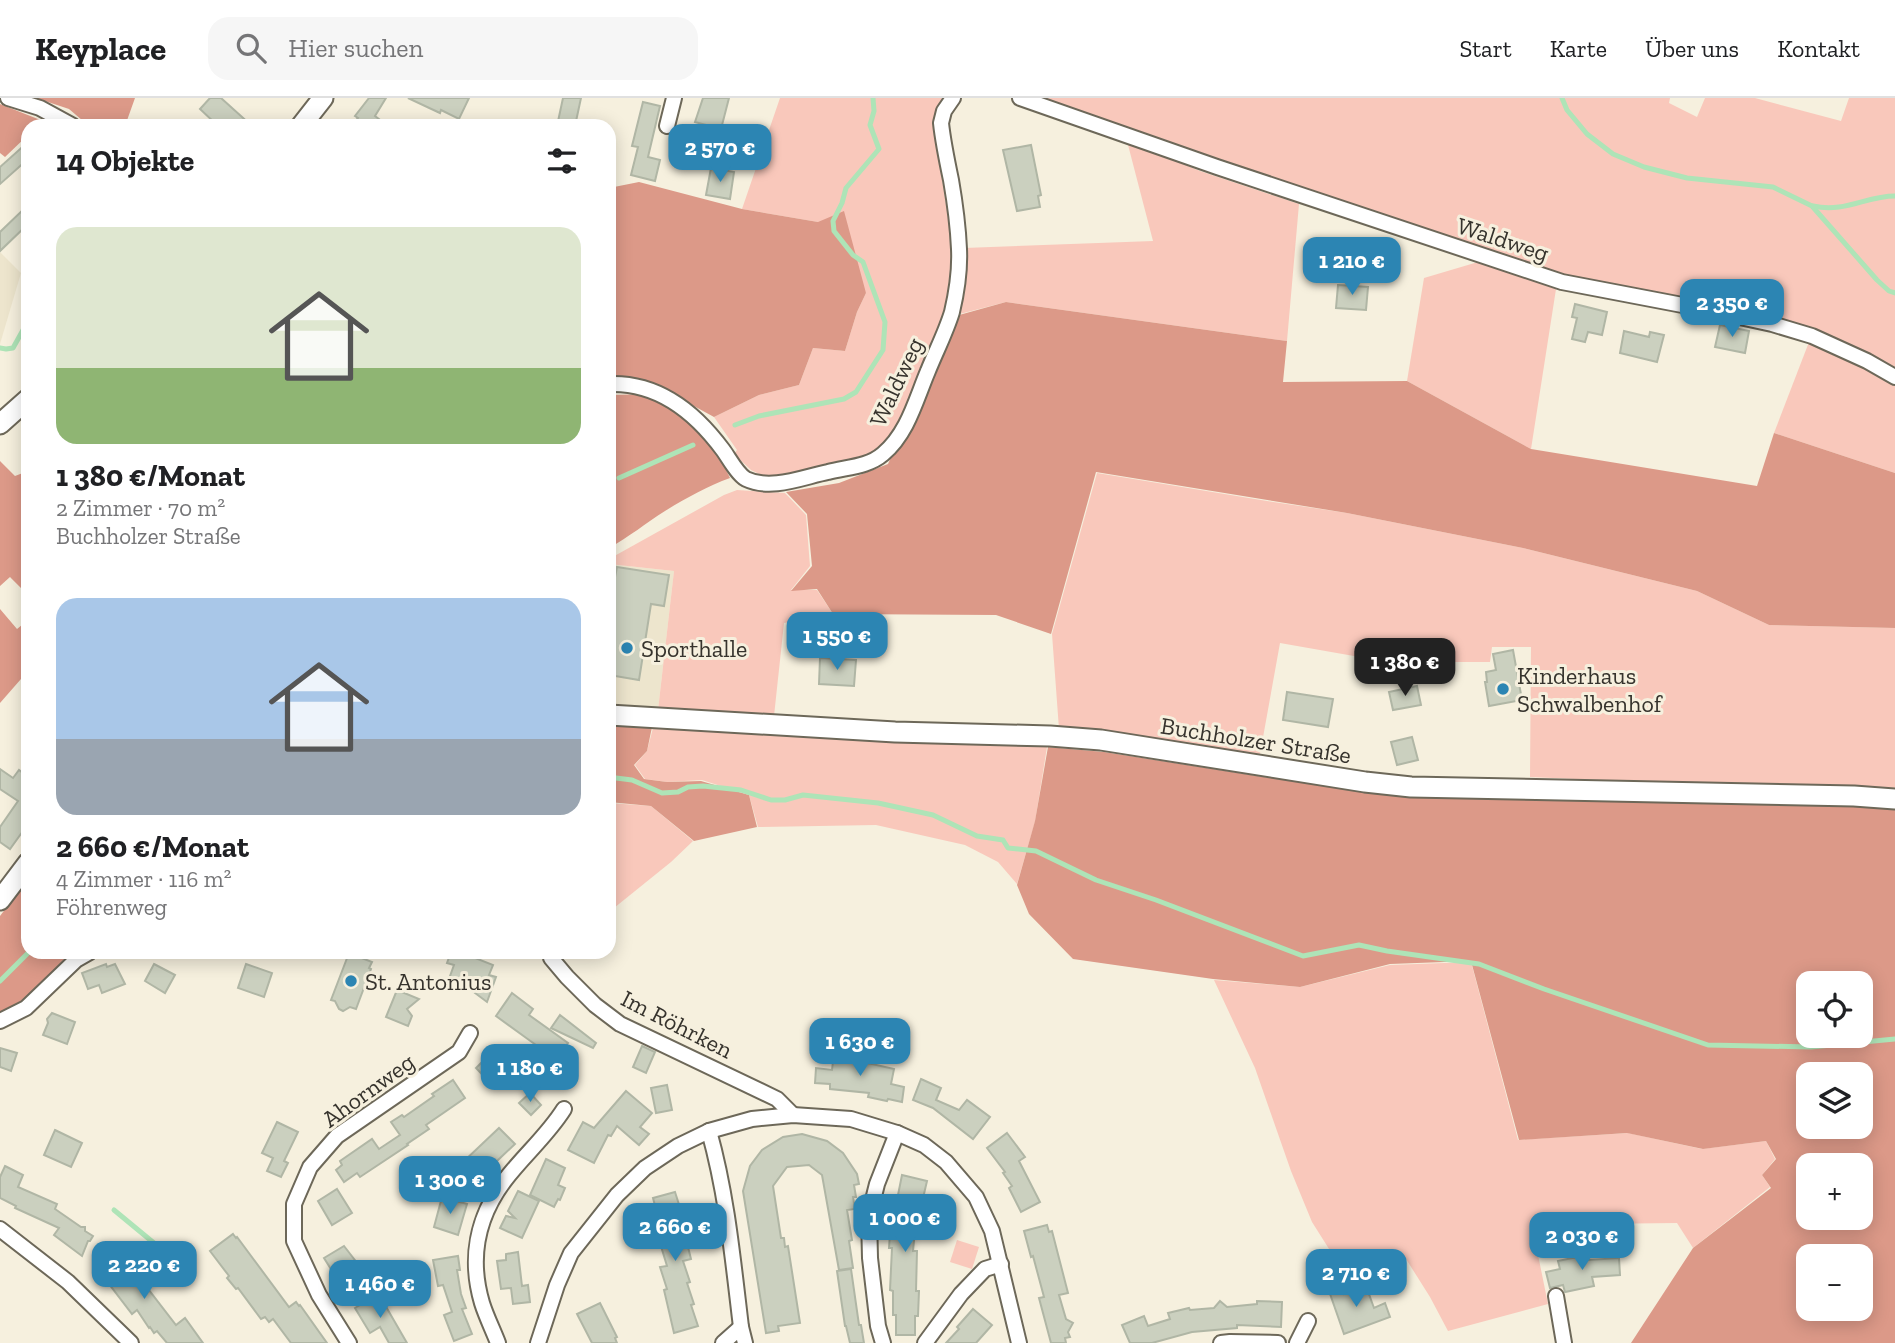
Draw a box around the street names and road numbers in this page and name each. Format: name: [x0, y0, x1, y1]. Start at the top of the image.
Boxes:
street label: Waldweg: [1453, 211, 1553, 267]
street label: Waldweg: [863, 333, 929, 431]
street label: Buchholzer Straße: [1159, 711, 1353, 769]
street label: Im Röhrken: [616, 984, 738, 1065]
street label: Ahornweg: [316, 1047, 420, 1133]

